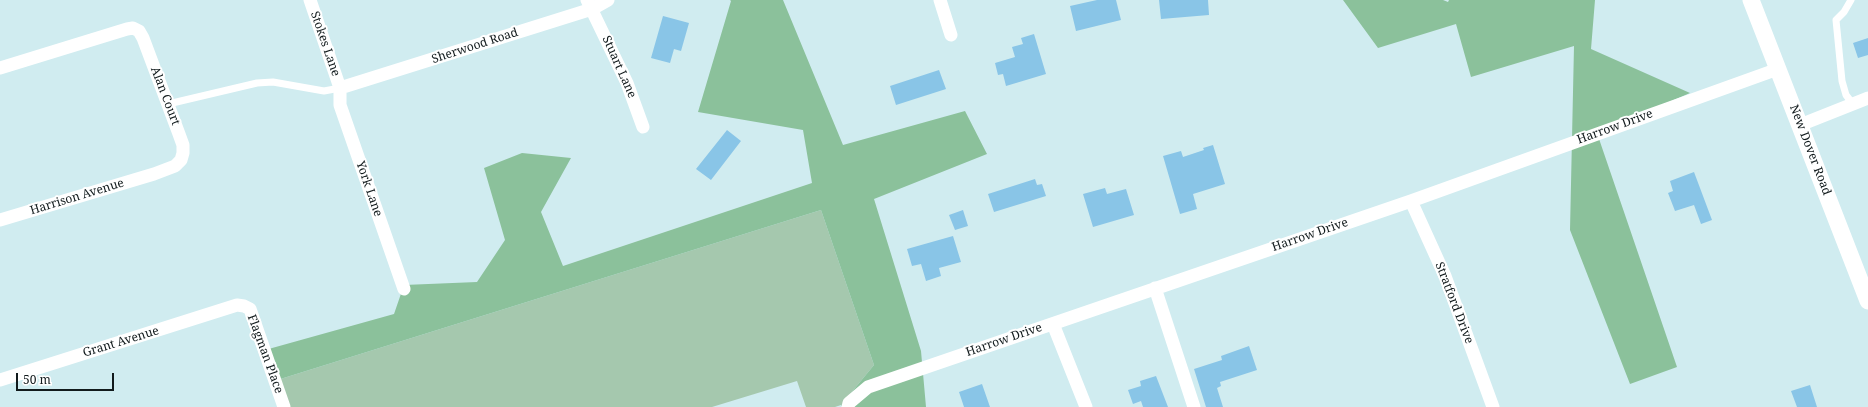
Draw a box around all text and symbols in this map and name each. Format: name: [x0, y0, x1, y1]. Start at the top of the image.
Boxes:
street label: Stokes Lane: [307, 10, 343, 78]
street label: Sherwood Road: [430, 25, 520, 67]
street label: Stuart Lane: [599, 34, 639, 100]
street label: Alan Court: [147, 65, 183, 127]
street label: New Dover Road: [1786, 103, 1834, 197]
street label: Harrow Drive: [1575, 107, 1655, 147]
street label: York Lane: [353, 159, 385, 219]
street label: Harrison Avenue: [28, 176, 126, 218]
street label: Harrow Drive: [1270, 215, 1350, 255]
street label: Stratford Drive: [1432, 260, 1476, 346]
street label: Flagman Place: [244, 313, 286, 395]
street label: Harrow Drive: [964, 320, 1044, 360]
street label: Grant Avenue: [81, 324, 161, 360]
scale bar: [18, 365, 116, 391]
text: 50 m: [23, 371, 51, 388]

